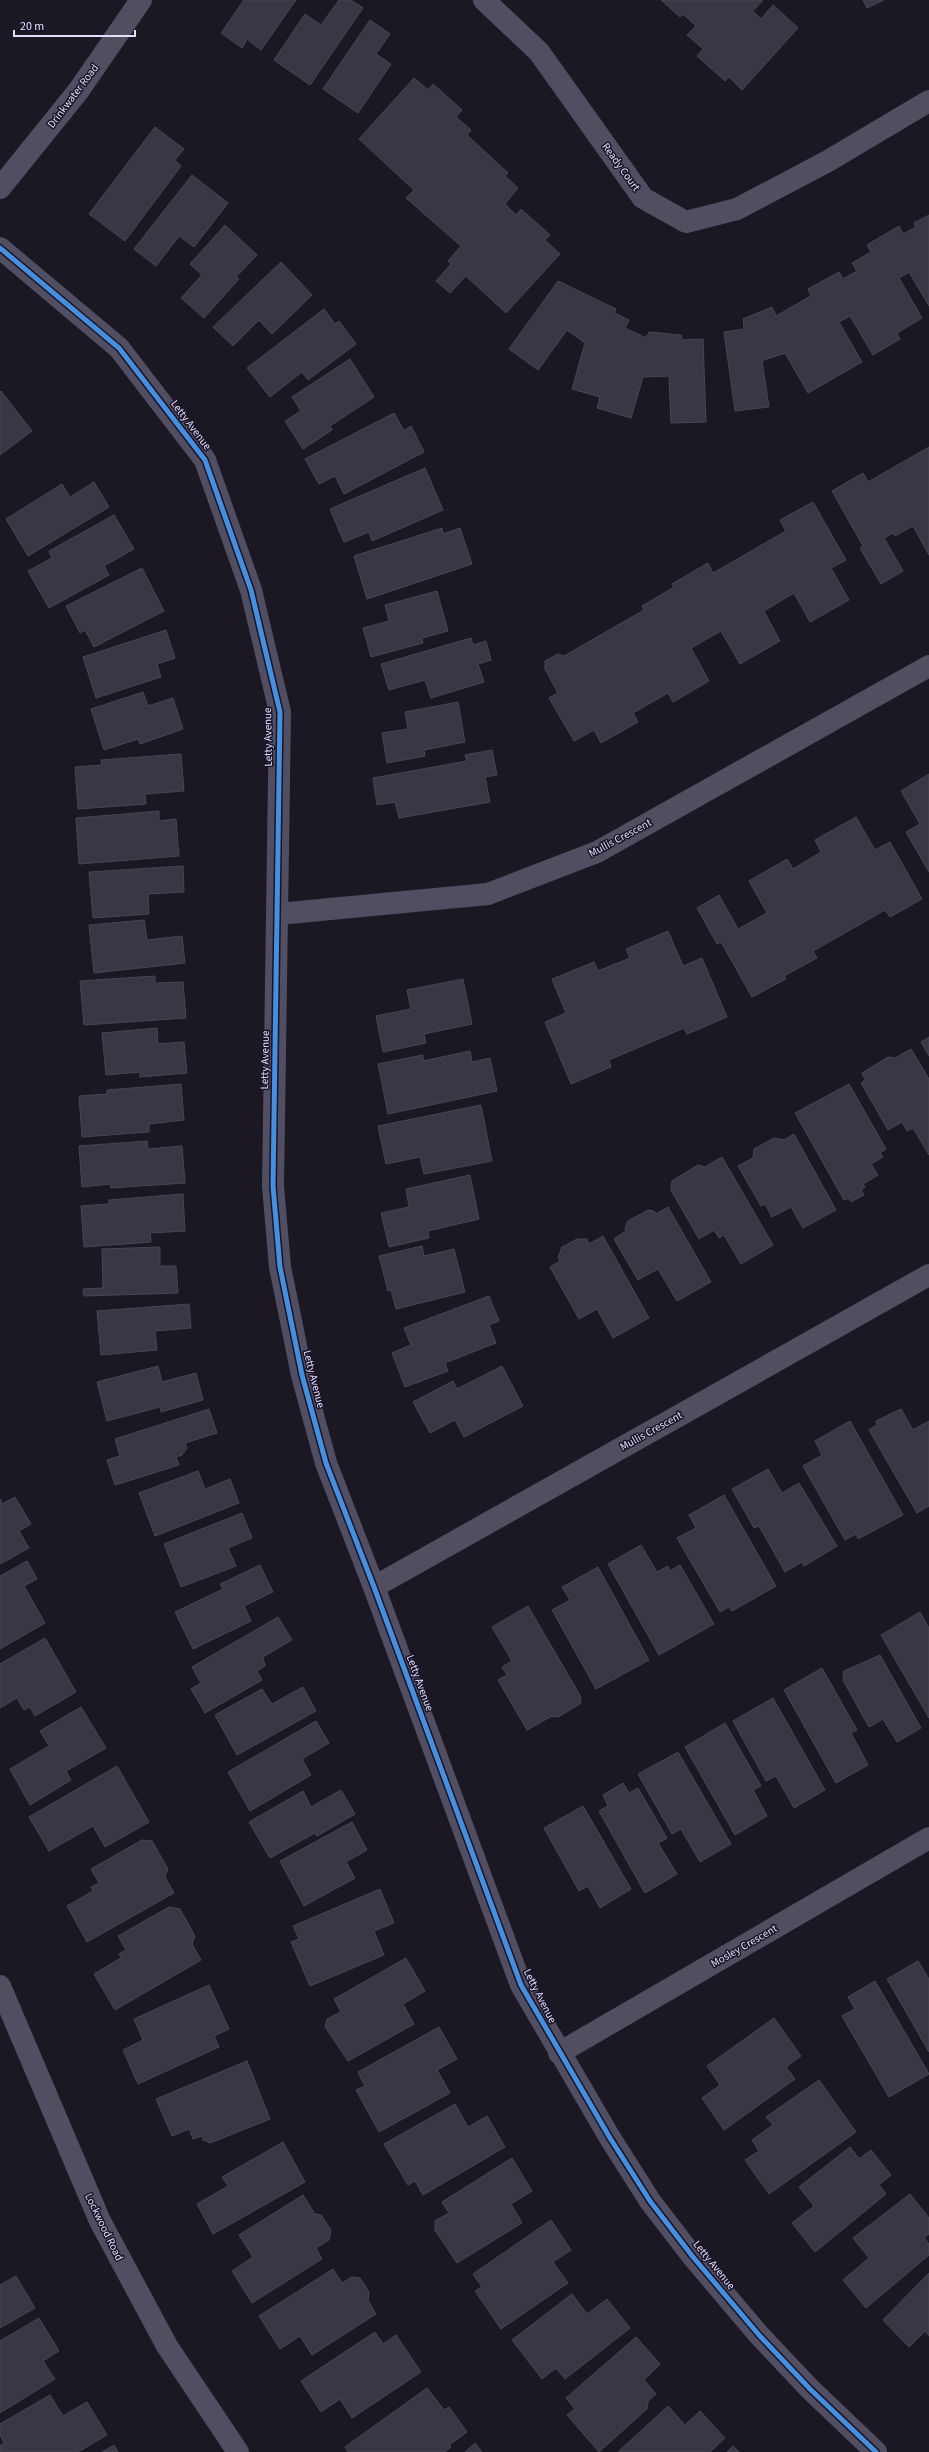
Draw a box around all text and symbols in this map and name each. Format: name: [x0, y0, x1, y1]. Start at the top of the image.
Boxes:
scale bar: [14, 12, 135, 38]
text: 20 m: [20, 18, 44, 35]
street label: Drinkwater Road: [44, 61, 102, 131]
street label: Ready Court: [598, 140, 644, 194]
street label: Letty Avenue: [167, 397, 215, 454]
street label: Letty Avenue: [260, 707, 276, 767]
street label: Mullis Crescent: [586, 815, 654, 861]
street label: Letty Avenue: [257, 1030, 273, 1090]
street label: Letty Avenue: [300, 1349, 329, 1410]
street label: Mullis Crescent: [617, 1408, 685, 1454]
street label: Letty Avenue: [403, 1653, 437, 1714]
street label: Mosley Crescent: [708, 1921, 780, 1971]
street label: Letty Avenue: [520, 1966, 560, 2026]
street label: Lockwood Road: [81, 2191, 127, 2263]
street label: Letty Avenue: [690, 2237, 739, 2293]

